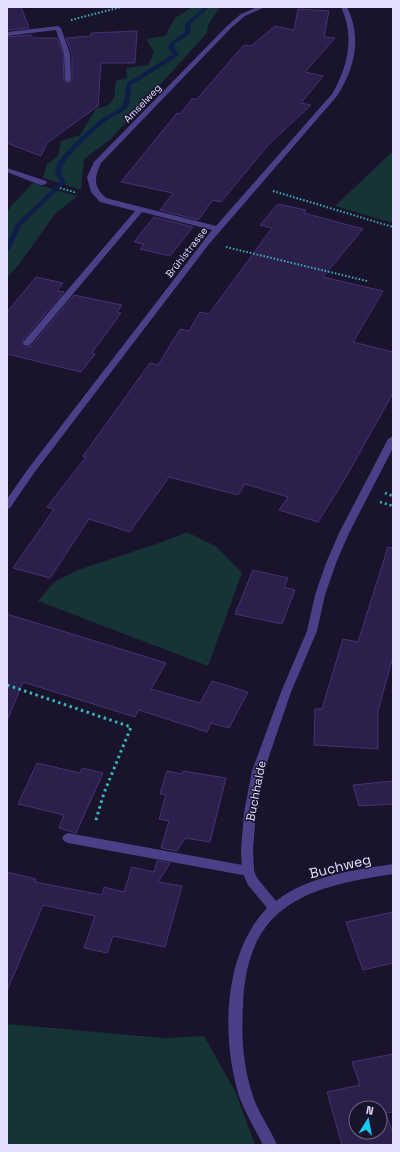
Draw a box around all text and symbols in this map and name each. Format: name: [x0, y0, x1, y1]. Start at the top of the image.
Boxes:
street label: Amselweg: [121, 81, 164, 125]
street label: Brühlstrasse: [163, 224, 210, 280]
street label: Buchhalde: [242, 759, 270, 823]
street label: Buchweg: [307, 850, 373, 882]
north arrow: [348, 1100, 388, 1140]
text: N: [365, 1103, 375, 1118]

